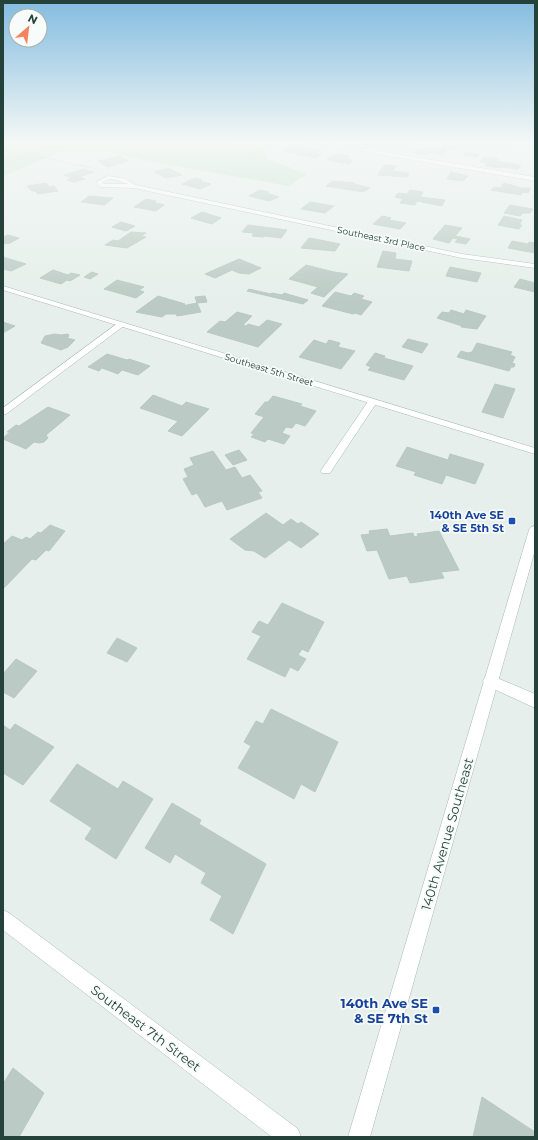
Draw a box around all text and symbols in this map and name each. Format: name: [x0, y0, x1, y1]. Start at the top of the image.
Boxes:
north arrow: [8, 8, 48, 48]
text: N: [25, 11, 40, 27]
street label: Southeast 3rd Place: [336, 224, 427, 253]
street label: Southeast 5th Street: [223, 351, 315, 388]
place label: 140th Ave SE & SE 5th St: [430, 508, 504, 535]
marker: 140th Ave SE & SE 5th St: [507, 516, 517, 526]
street label: 140th Avenue Southeast: [418, 756, 476, 912]
street label: Southeast 7th Street: [88, 981, 204, 1075]
place label: 140th Ave SE & SE 7th St: [341, 995, 428, 1026]
marker: 140th Ave SE & SE 7th St: [431, 1005, 441, 1015]

